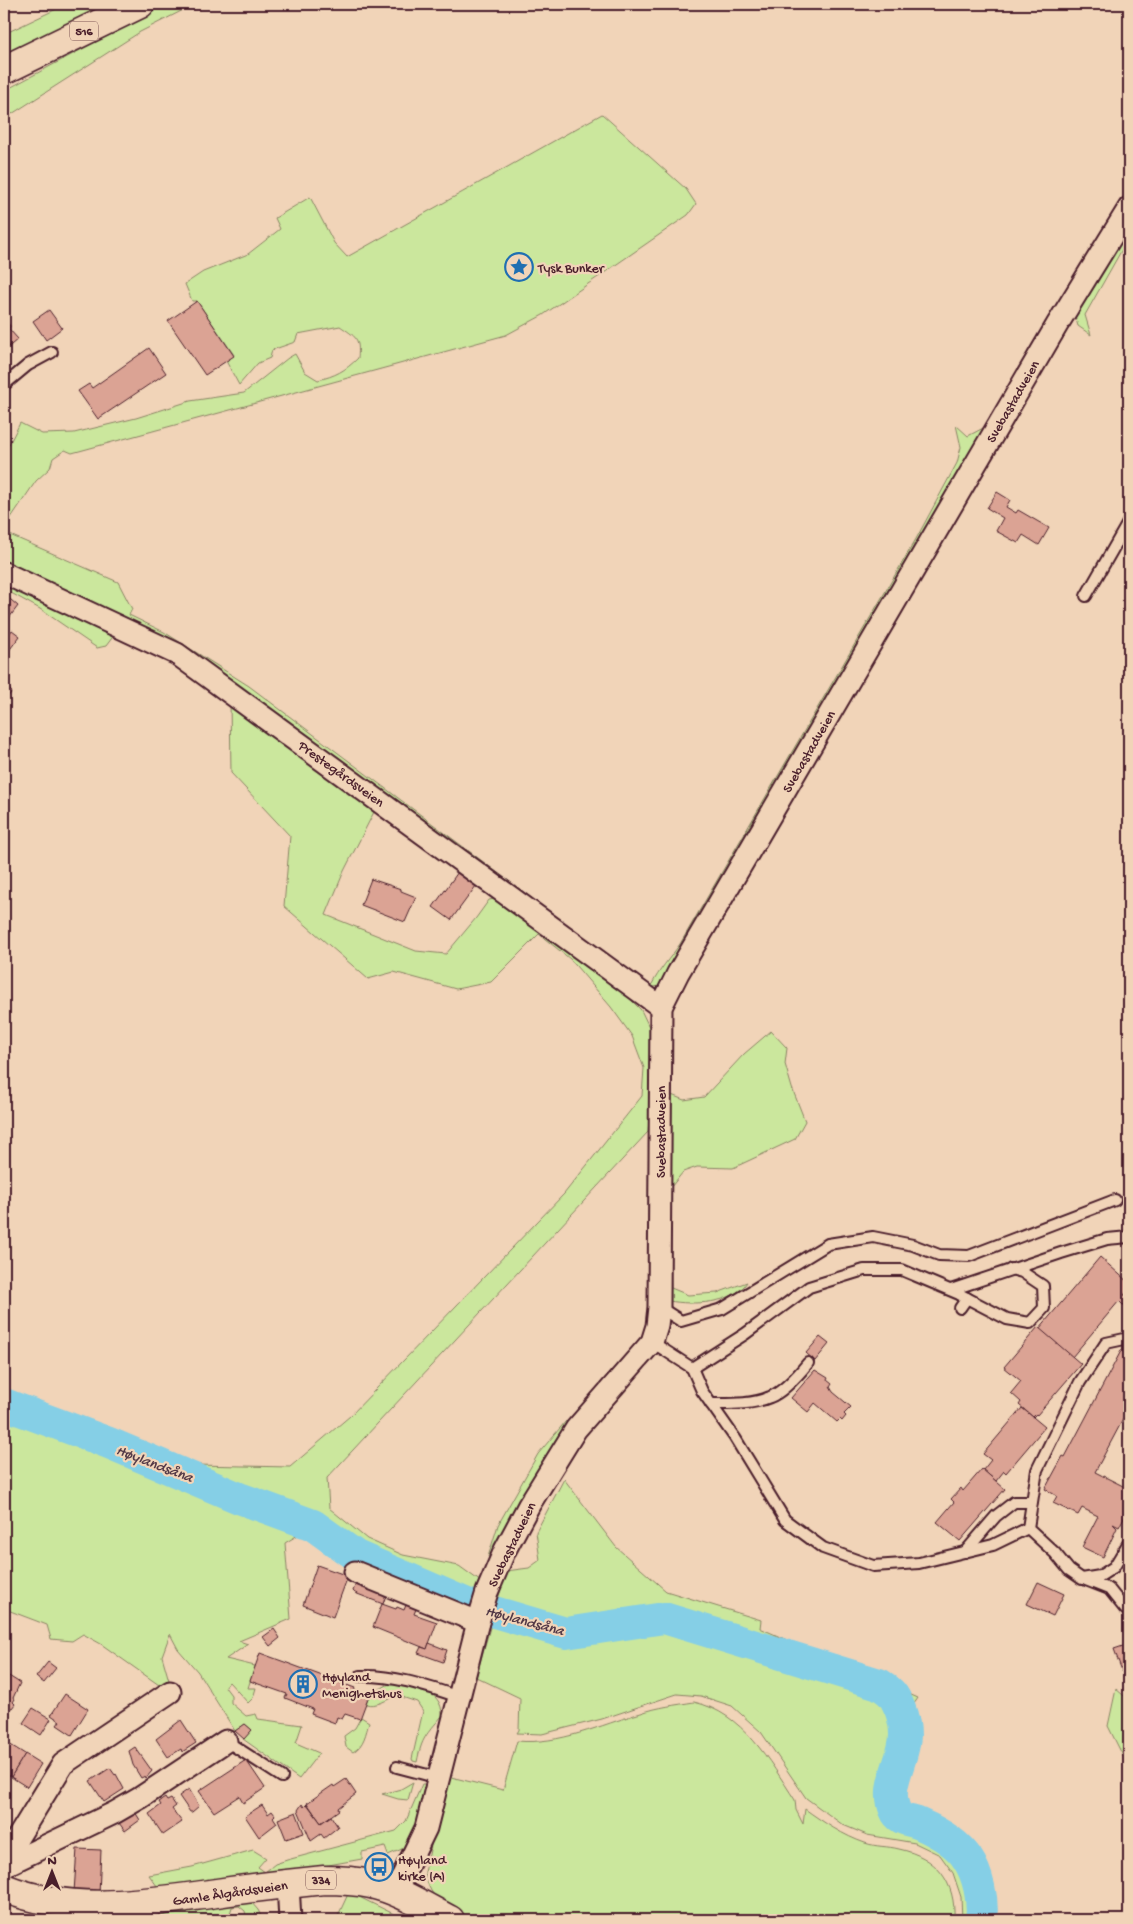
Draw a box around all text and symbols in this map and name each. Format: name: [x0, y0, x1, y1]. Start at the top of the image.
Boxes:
road number: 516: [70, 22, 98, 40]
place icon: Tysk Bunker: [504, 252, 534, 282]
place label: Tysk Bunker: [537, 261, 605, 278]
street label: Svebastadveien: [984, 358, 1045, 446]
street label: Svebastadveien: [780, 708, 841, 796]
street label: Prestegårdsveien: [293, 737, 387, 812]
street label: Svebastadveien: [654, 1086, 671, 1178]
water label: Høylandsåna: [113, 1442, 197, 1488]
street label: Svebastadveien: [485, 1500, 541, 1590]
water label: Høylandsåna: [483, 1603, 567, 1641]
building icon: Høyland Menighetshus: [288, 1669, 318, 1699]
place label: Høyland Menighetshus: [322, 1670, 402, 1703]
north arrow: [28, 1846, 78, 1896]
bus stop icon: Høyland kirke (A): [364, 1852, 394, 1882]
text: N: [47, 1853, 57, 1870]
place label: Høyland kirke (A): [398, 1853, 448, 1886]
road number: 334: [306, 1870, 336, 1890]
street label: Gamle Ålgårdsveien: [172, 1878, 289, 1911]

